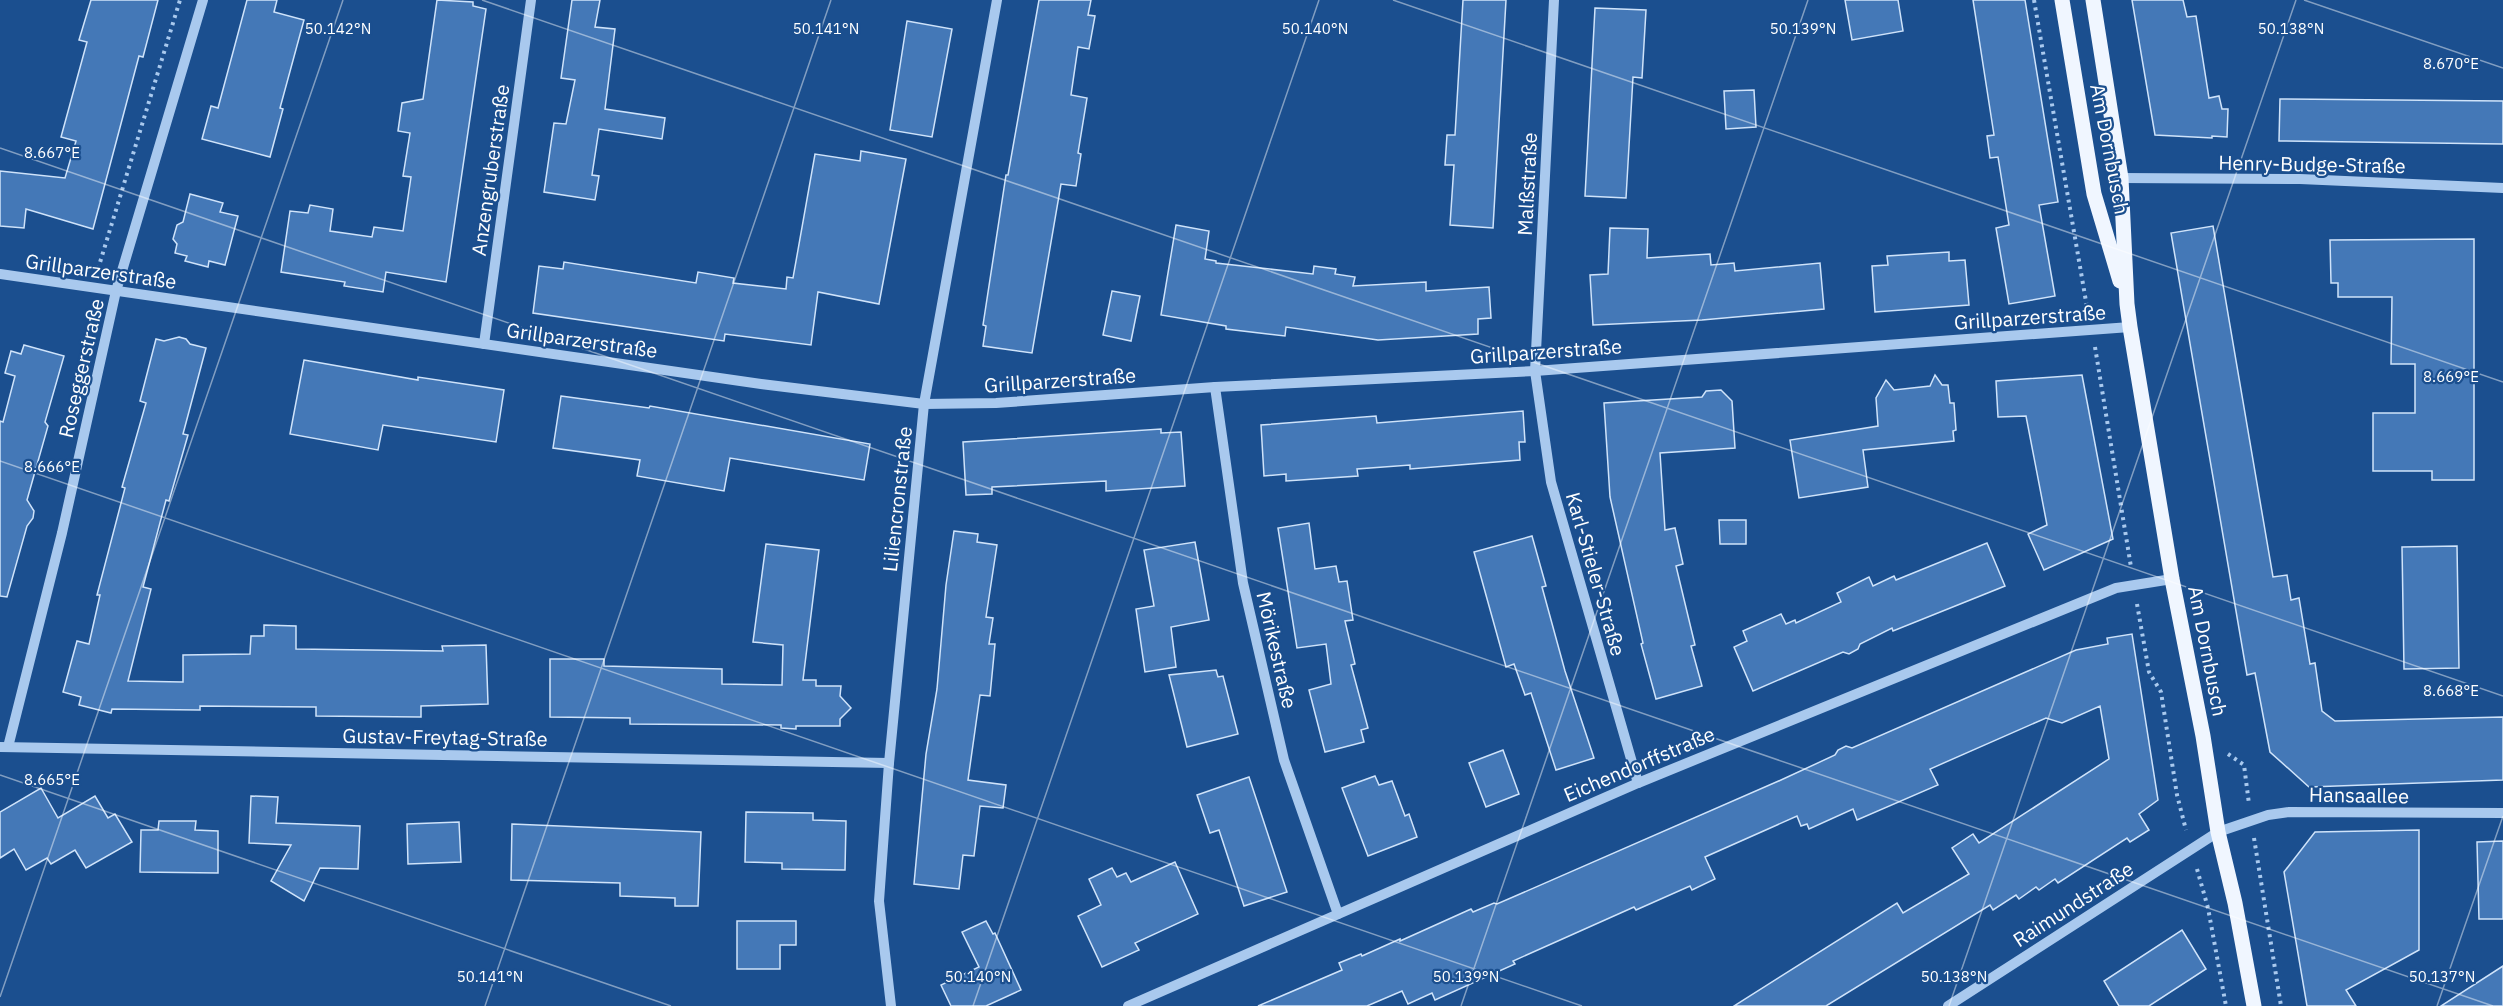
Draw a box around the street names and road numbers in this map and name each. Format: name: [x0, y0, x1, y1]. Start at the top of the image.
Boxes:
street label: Am Dornbusch: [2084, 81, 2136, 217]
street label: Anzengruberstraße: [465, 82, 515, 258]
street label: Malßstraße: [1511, 132, 1543, 236]
street label: Henry-Budge-Straße: [2218, 149, 2406, 179]
street label: Grillparzerstraße: [24, 247, 178, 295]
street label: Roseggerstraße: [52, 296, 110, 440]
street label: Grillparzerstraße: [1953, 298, 2107, 336]
street label: Grillparzerstraße: [505, 316, 659, 364]
street label: Grillparzerstraße: [1469, 332, 1623, 370]
street label: Grillparzerstraße: [983, 361, 1137, 399]
street label: Liliencronstraße: [876, 425, 918, 573]
street label: Karl-Stieler-Straße: [1560, 489, 1632, 659]
street label: Am Dornbusch: [2182, 583, 2234, 719]
street label: Mörikestraße: [1250, 589, 1304, 711]
street label: Eichendorffstraße: [1559, 720, 1719, 808]
street label: Gustav-Freytag-Straße: [342, 722, 548, 752]
street label: Hansaallee: [2309, 781, 2409, 809]
street label: Raimundstraße: [2008, 855, 2138, 953]

